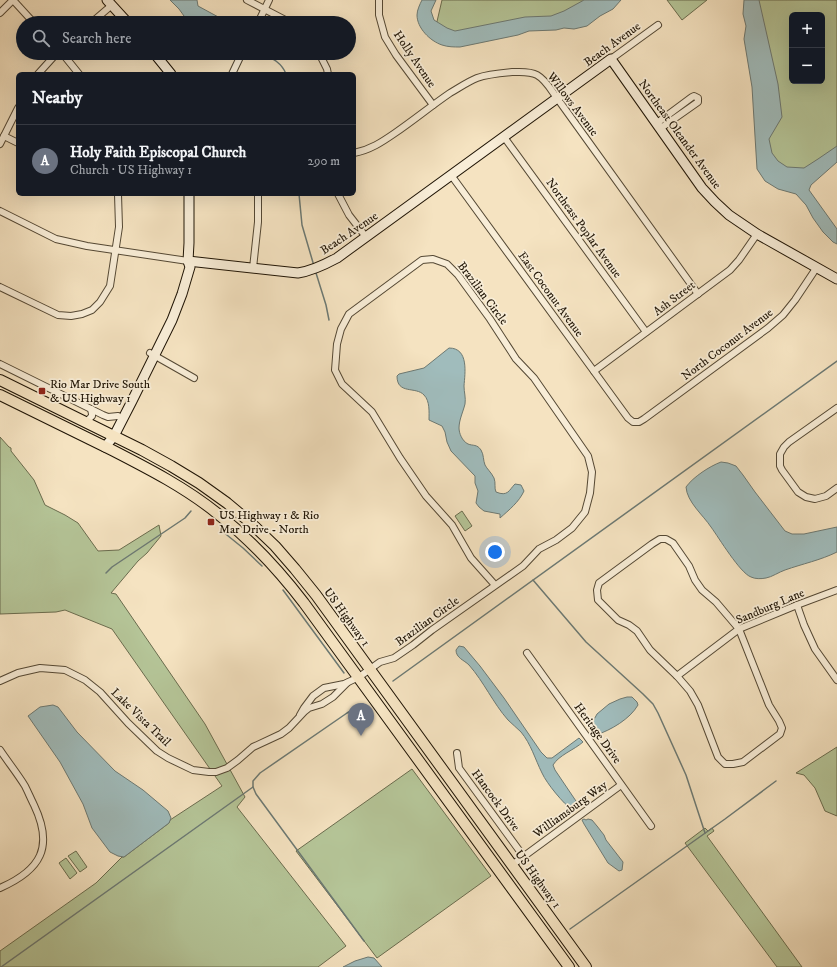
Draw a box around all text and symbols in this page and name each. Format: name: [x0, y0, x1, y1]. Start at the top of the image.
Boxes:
map controls: [789, 12, 825, 84]
button: +: [789, 12, 825, 48]
search box: [16, 16, 356, 60]
street label: Beach Avenue: [581, 19, 644, 70]
icon: search: [30, 27, 52, 49]
street label: Holly Avenue: [390, 28, 439, 91]
text: Search here: [62, 29, 131, 48]
button: −: [789, 48, 825, 84]
street label: Willows Avenue: [543, 69, 601, 139]
street label: Northeast Oleander Avenue: [635, 77, 724, 192]
text: Nearby: [32, 87, 82, 109]
text: Holy Faith Episcopal Church: [70, 143, 246, 162]
text: A: [41, 153, 49, 169]
text: 290 m: [308, 153, 340, 169]
text: Church · US Highway 1: [70, 162, 192, 178]
street label: Northeast Poplar Avenue: [542, 176, 625, 281]
street label: Beach Avenue: [318, 209, 381, 258]
street label: East Coconut Avenue: [515, 249, 587, 340]
street label: Brazilian Circle: [454, 259, 511, 328]
street label: Ash Street: [650, 278, 698, 319]
street label: North Coconut Avenue: [679, 305, 776, 384]
place label: Rio Mar Drive South & US Highway 1: [50, 377, 151, 406]
marker: Rio Mar Drive South & US Highway 1: [37, 386, 47, 396]
place label: US Highway 1 & Rio Mar Drive - North: [219, 508, 319, 537]
marker: US Highway 1 & Rio Mar Drive - North: [206, 517, 216, 527]
your location: [485, 542, 505, 562]
street label: US Highway 1: [320, 585, 373, 650]
street label: Sandburg Lane: [734, 585, 807, 628]
street label: Brazilian Circle: [392, 593, 462, 650]
street label: Lake Vista Trail: [108, 685, 174, 750]
street label: Heritage Drive: [571, 700, 625, 767]
pin: A: [348, 703, 374, 736]
street label: Hancock Drive: [468, 766, 523, 834]
street label: Williamsburg Way: [530, 777, 610, 842]
street label: US Highway 1: [511, 847, 564, 912]

